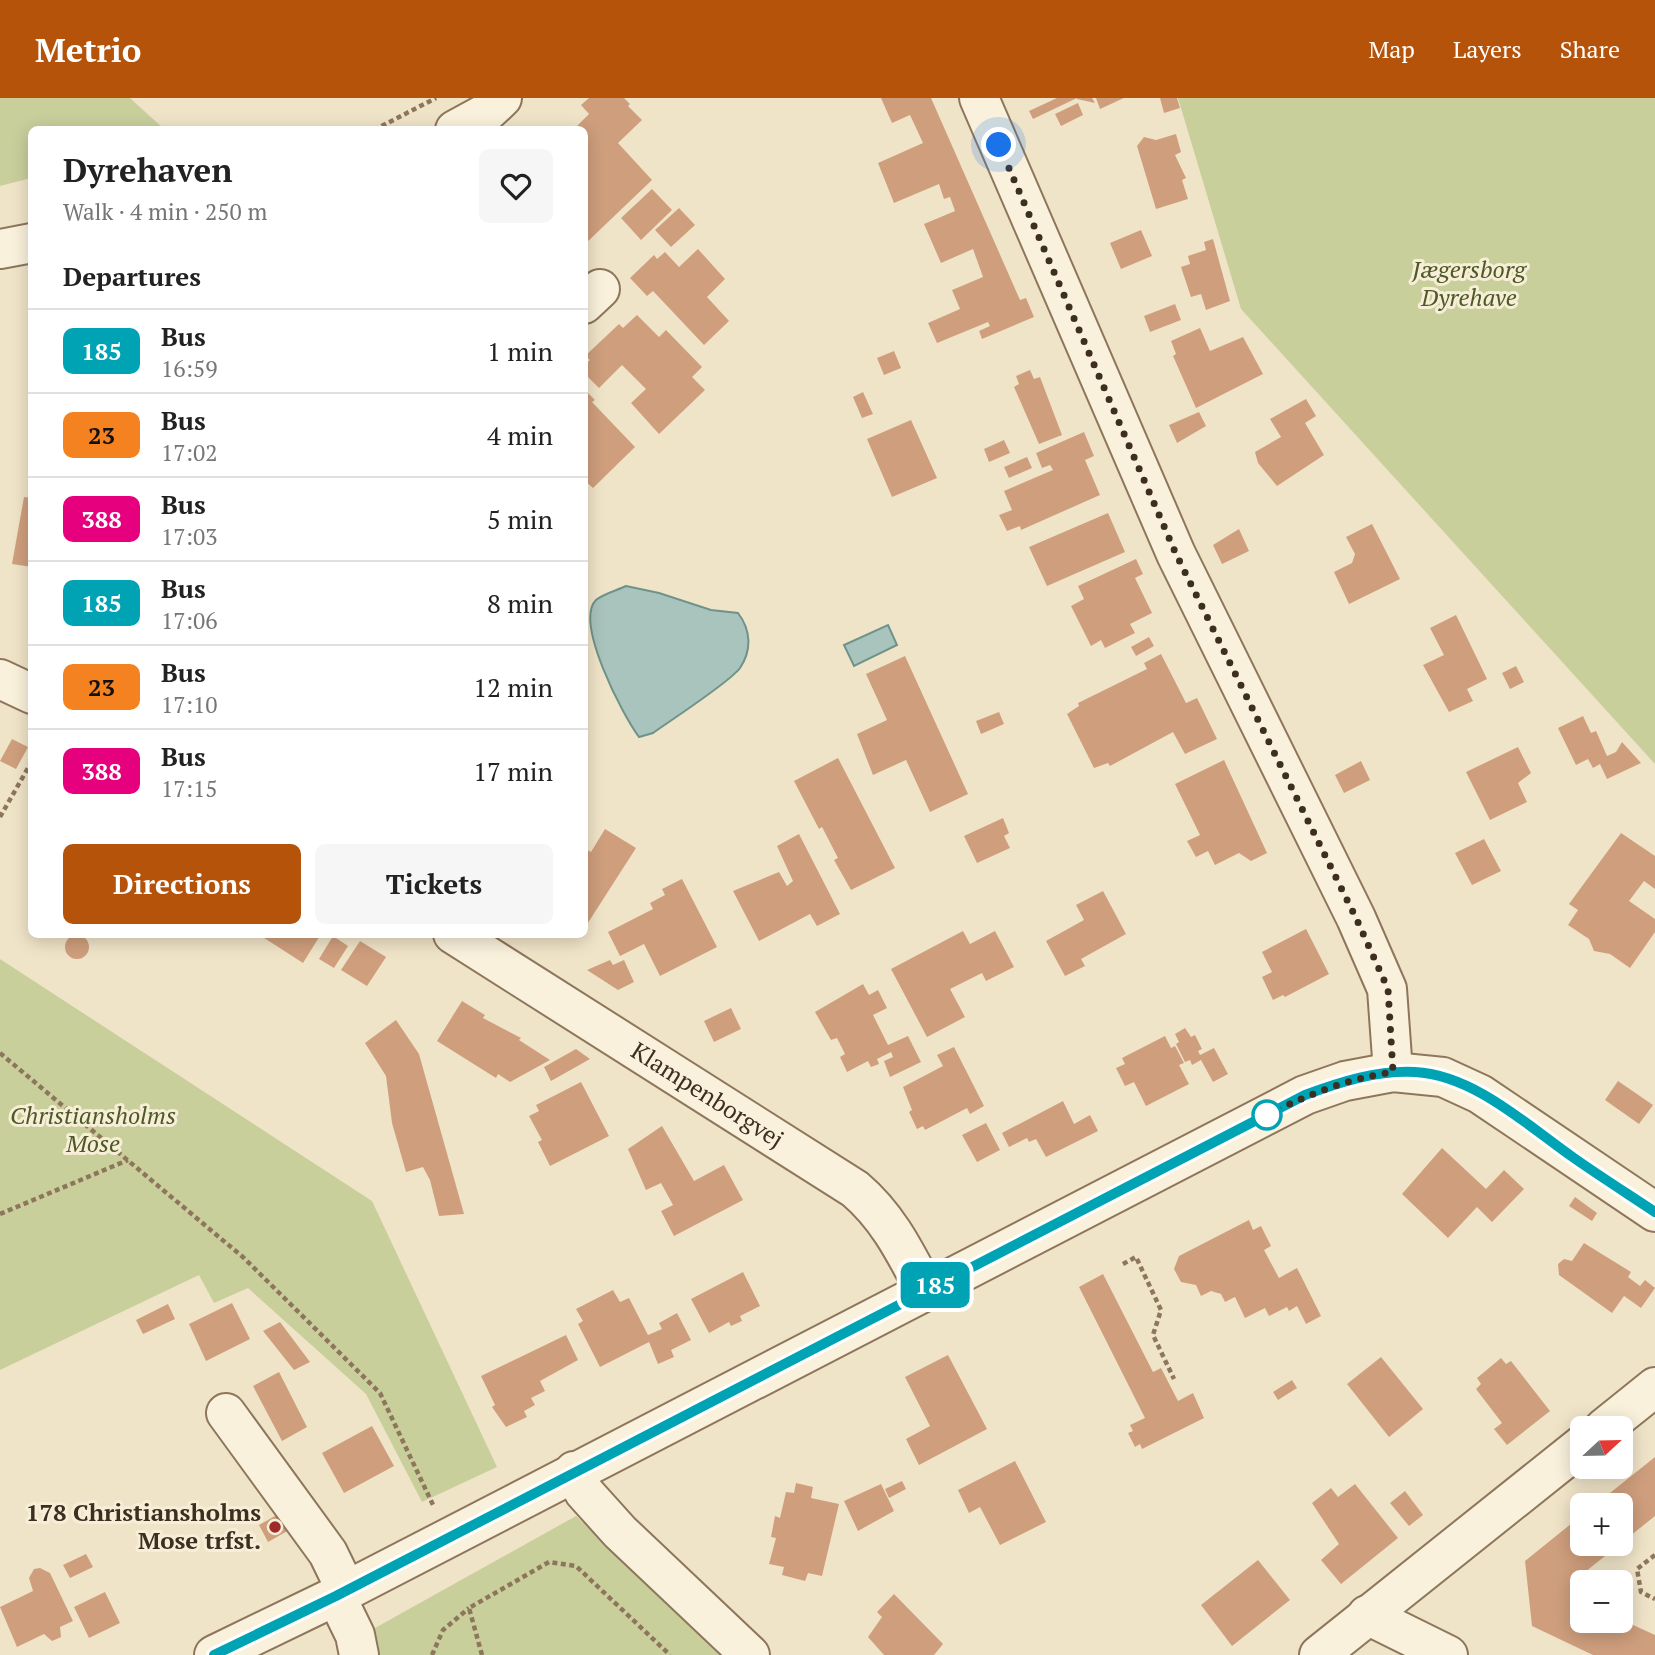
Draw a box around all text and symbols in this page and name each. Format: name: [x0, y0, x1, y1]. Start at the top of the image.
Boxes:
text: Metrio: [35, 28, 141, 71]
text: Map: [1368, 33, 1415, 65]
text: Layers: [1453, 33, 1522, 65]
text: Share: [1560, 33, 1620, 65]
your location: [981, 127, 1016, 162]
text: Dyrehaven: [63, 148, 232, 191]
button: heart: [479, 149, 553, 223]
text: Walk · 4 min · 250 m: [63, 196, 267, 227]
park label: Jægersborg Dyrehave: [1411, 253, 1527, 313]
text: Departures: [63, 259, 201, 293]
text: Bus: [161, 319, 206, 353]
text: 1 min: [487, 334, 553, 368]
text: 185: [81, 335, 122, 367]
text: 16:59: [161, 353, 218, 384]
text: Bus: [161, 403, 206, 437]
text: 4 min: [487, 418, 553, 452]
text: 23: [88, 419, 115, 451]
text: 17:02: [161, 437, 218, 468]
text: Bus: [161, 487, 206, 521]
text: 5 min: [487, 502, 553, 536]
text: 388: [81, 503, 122, 535]
text: 17:03: [161, 521, 218, 552]
text: Bus: [161, 571, 206, 605]
text: 8 min: [487, 586, 553, 620]
text: 185: [81, 587, 122, 619]
text: 17:06: [161, 605, 218, 636]
text: Bus: [161, 655, 206, 689]
text: 12 min: [473, 670, 553, 704]
text: 23: [88, 671, 115, 703]
text: 17:10: [161, 689, 218, 720]
text: Bus: [161, 739, 206, 773]
text: 17 min: [473, 754, 553, 788]
text: 388: [81, 755, 122, 787]
text: 17:15: [161, 773, 218, 804]
button: Directions: [63, 844, 301, 924]
button: Tickets: [315, 844, 553, 924]
street label: Klampenborgvej: [625, 1034, 790, 1155]
park label: Christiansholms Mose: [10, 1099, 176, 1159]
unlabelled marker: [1252, 1100, 1282, 1130]
line badge: 185: [895, 1262, 975, 1308]
text: 185: [915, 1269, 955, 1301]
north arrow: [1570, 1416, 1633, 1479]
map controls: [1570, 1416, 1633, 1633]
button: +: [1570, 1493, 1633, 1556]
place label: 178 Christiansholms Mose trfst.: [26, 1496, 261, 1556]
marker: 178 Christiansholms Mose trfst.: [267, 1519, 283, 1535]
button: −: [1570, 1570, 1633, 1633]

